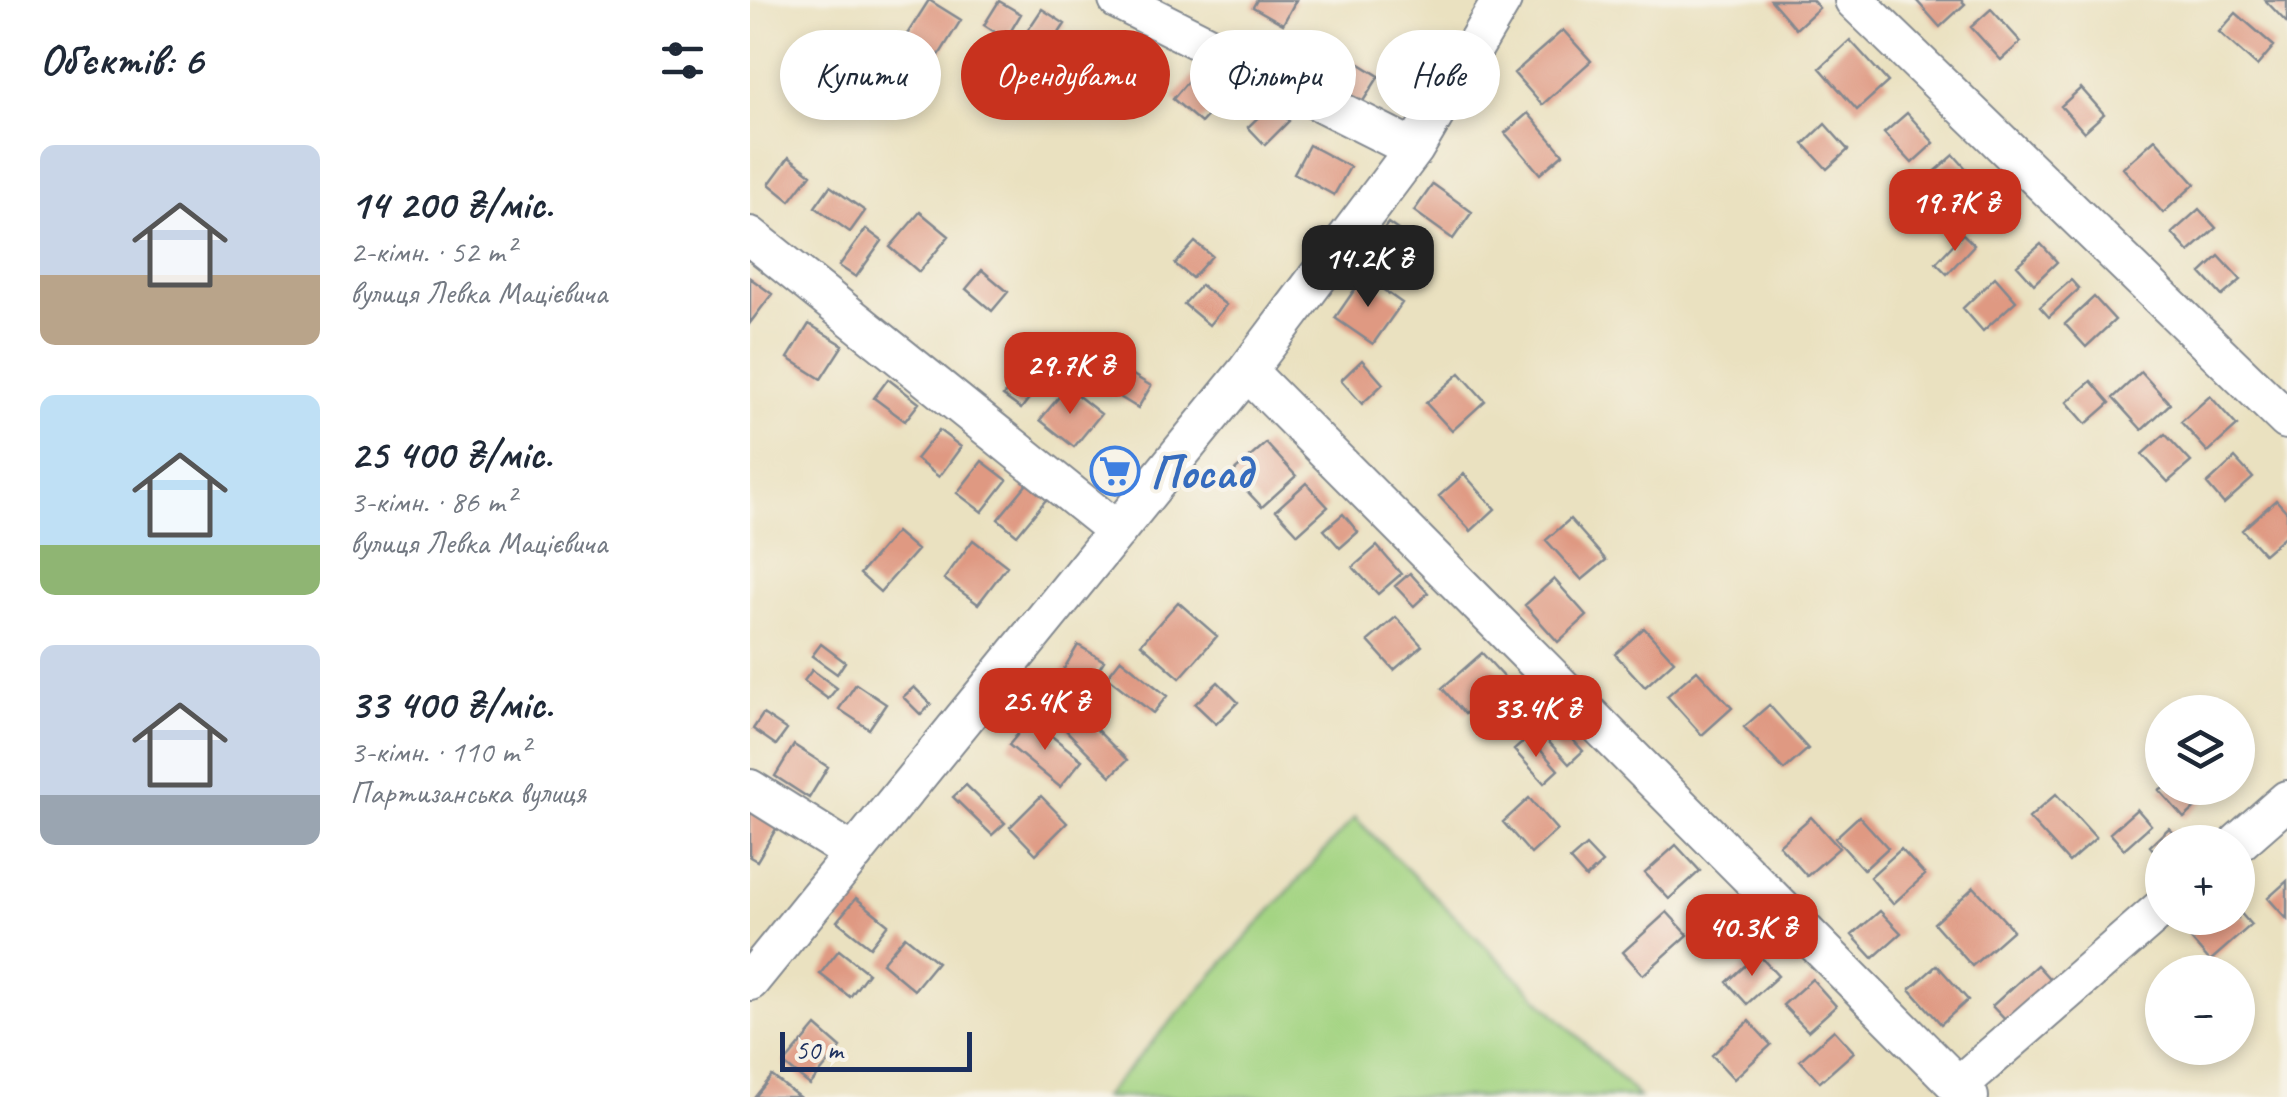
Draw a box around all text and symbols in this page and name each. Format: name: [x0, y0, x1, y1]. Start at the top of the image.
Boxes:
chip: Купити: [780, 30, 941, 120]
chip: Орендувати: [961, 30, 1170, 120]
chip: Фільтри: [1190, 30, 1356, 120]
chip: Нове: [1376, 30, 1500, 120]
icon: filters: [655, 33, 710, 88]
text: Об’єктів: 6: [40, 34, 203, 87]
pin: 19.7K ₴: [1863, 169, 2047, 254]
text: 14 200 ₴/міс.: [350, 178, 553, 231]
text: 19.7K ₴: [1911, 181, 1999, 222]
icon: home: [120, 185, 240, 305]
pin: 14.2K ₴: [1276, 225, 1460, 310]
text: 2-кімн. · 52 m²: [350, 231, 515, 272]
text: 14.2K ₴: [1324, 237, 1412, 278]
text: вулиця Левка Мацієвича: [350, 272, 607, 313]
pin: 29.7K ₴: [978, 332, 1162, 417]
text: 29.7K ₴: [1026, 344, 1114, 385]
text: 25 400 ₴/міс.: [350, 428, 552, 481]
icon: home: [120, 435, 240, 555]
place label: Посад: [1150, 442, 1256, 502]
supermarket icon: Посад: [1089, 445, 1141, 497]
text: 3-кімн. · 86 m²: [350, 481, 515, 522]
text: вулиця Левка Мацієвича: [350, 522, 607, 563]
pin: 25.4K ₴: [953, 668, 1137, 753]
pin: 33.4K ₴: [1444, 675, 1628, 760]
text: 33 400 ₴/міс.: [350, 678, 553, 731]
text: 25.4K ₴: [1001, 680, 1089, 721]
icon: home: [120, 685, 240, 805]
text: 33.4K ₴: [1492, 687, 1580, 728]
map controls: [2145, 695, 2255, 1065]
button: layers: [2145, 695, 2255, 805]
text: 3-кімн. · 110 m²: [350, 731, 529, 772]
text: Партизанська вулиця: [350, 772, 586, 813]
button: +: [2145, 825, 2255, 935]
pin: 40.3K ₴: [1660, 894, 1844, 979]
text: 40.3K ₴: [1708, 906, 1796, 947]
button: −: [2145, 955, 2255, 1065]
scale bar: [780, 1027, 972, 1072]
text: 50 m: [795, 1032, 843, 1067]

